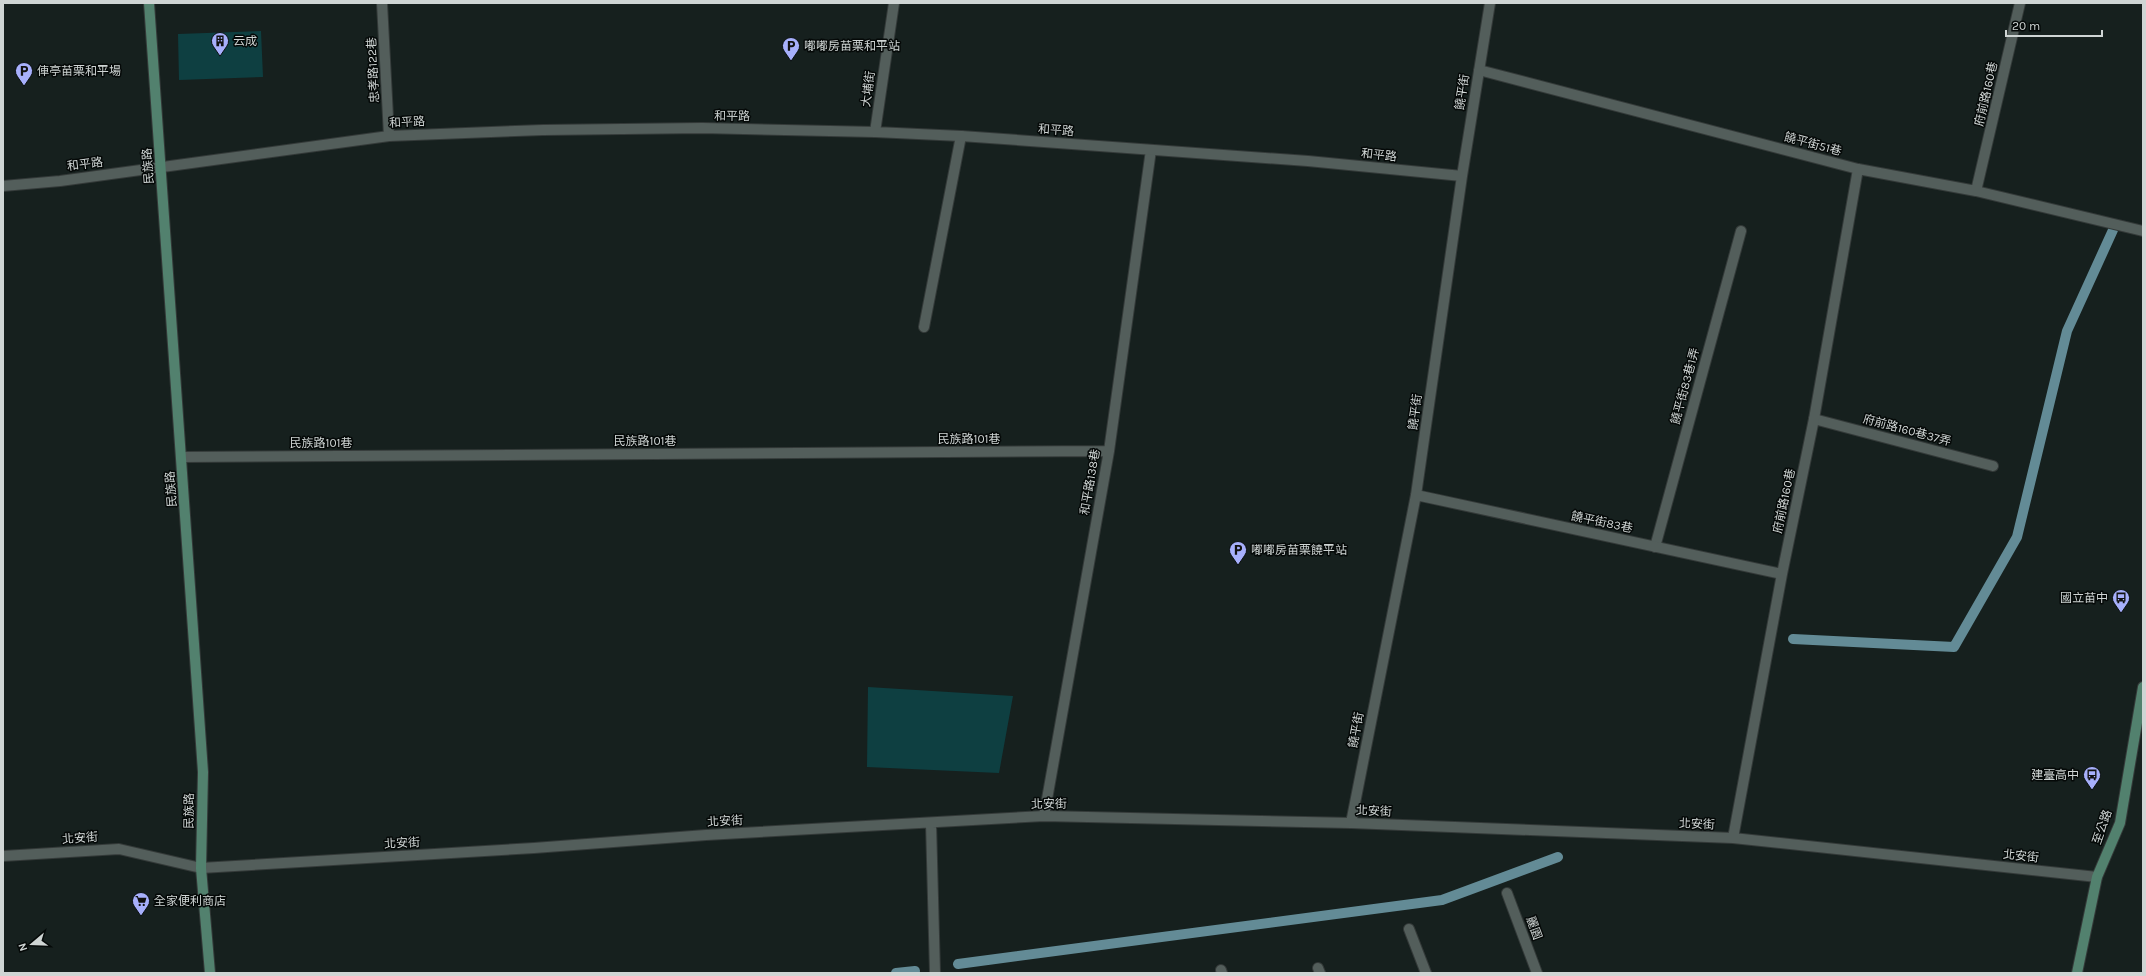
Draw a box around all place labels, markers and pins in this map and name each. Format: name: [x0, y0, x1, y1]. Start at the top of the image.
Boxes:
building icon: 云成: [210, 31, 230, 56]
place label: 云成: [233, 34, 257, 48]
parking icon: 嘟嘟房苗栗和平站: [781, 36, 801, 61]
place label: 嘟嘟房苗栗和平站: [804, 39, 900, 53]
parking icon: 俥亭苗栗和平場: [14, 61, 34, 86]
place label: 俥亭苗栗和平場: [37, 64, 121, 78]
parking icon: 嘟嘟房苗栗饒平站: [1228, 540, 1248, 565]
place label: 嘟嘟房苗栗饒平站: [1251, 543, 1347, 557]
bus stop icon: 國立苗中: [2111, 588, 2131, 613]
place label: 國立苗中: [2060, 591, 2108, 605]
bus stop icon: 建臺高中: [2082, 765, 2102, 790]
place label: 建臺高中: [2031, 768, 2079, 782]
supermarket icon: 全家便利商店: [131, 891, 151, 916]
place label: 全家便利商店: [154, 894, 226, 908]

